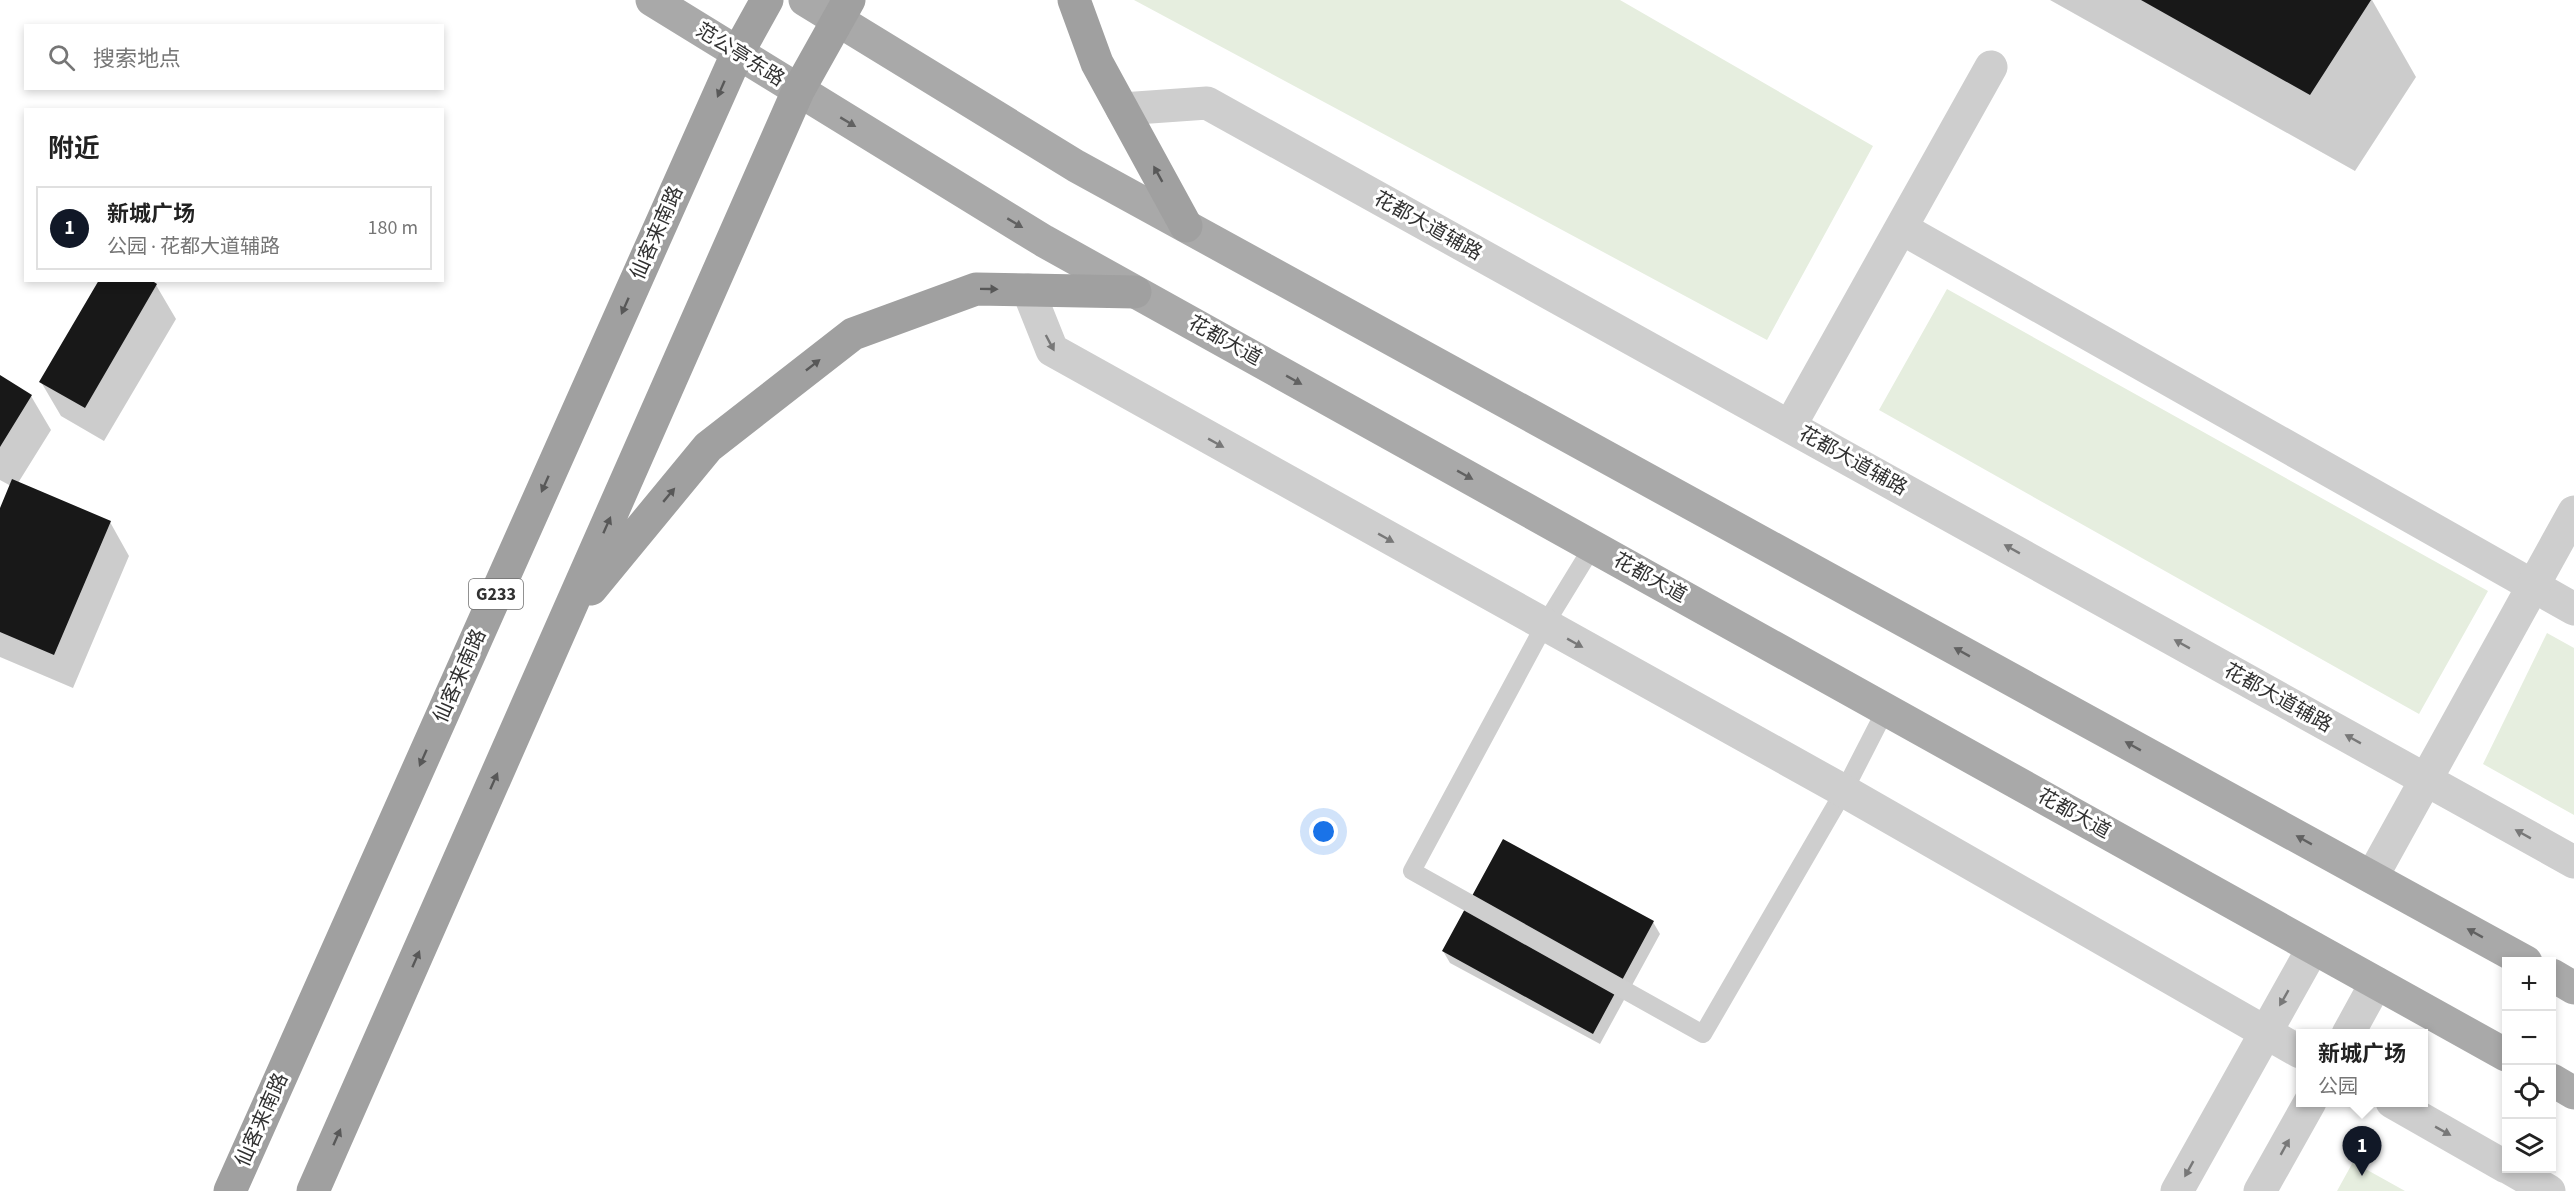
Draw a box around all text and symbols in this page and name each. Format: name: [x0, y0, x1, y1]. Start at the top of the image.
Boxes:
street label: 范公亭东路: [690, 17, 790, 93]
search box: [24, 24, 444, 90]
icon: search: [45, 41, 78, 74]
text: 搜索地点: [93, 43, 181, 75]
one-way arrow: [717, 81, 726, 98]
one-way arrow: [840, 116, 856, 127]
text: 附近: [48, 130, 100, 167]
one-way arrow: [1153, 165, 1163, 182]
street label: 仙客来南路: [624, 182, 690, 284]
street label: 花都大道辅路: [1369, 185, 1487, 267]
text: 新城广场: [107, 198, 195, 230]
text: 1: [64, 214, 75, 242]
text: 180 m: [368, 214, 418, 242]
one-way arrow: [1007, 217, 1023, 228]
text: 公园 · 花都大道辅路: [107, 233, 280, 261]
one-way arrow: [980, 284, 999, 294]
one-way arrow: [620, 297, 630, 315]
street label: 花都大道: [1183, 309, 1267, 373]
one-way arrow: [1045, 335, 1055, 352]
one-way arrow: [806, 360, 821, 372]
one-way arrow: [1286, 375, 1303, 385]
street label: 花都大道辅路: [1794, 420, 1912, 502]
one-way arrow: [1208, 438, 1225, 448]
one-way arrow: [1457, 470, 1474, 480]
one-way arrow: [541, 475, 550, 492]
one-way arrow: [662, 488, 675, 503]
one-way arrow: [602, 516, 612, 534]
one-way arrow: [1378, 533, 1395, 543]
one-way arrow: [2004, 544, 2020, 555]
street label: 花都大道: [1608, 546, 1692, 610]
road number: G233: [469, 579, 523, 609]
street label: 仙客来南路: [427, 625, 493, 727]
one-way arrow: [1566, 638, 1583, 648]
one-way arrow: [2173, 639, 2190, 649]
one-way arrow: [1953, 647, 1970, 657]
street label: 花都大道辅路: [2219, 657, 2337, 739]
one-way arrow: [2344, 734, 2361, 744]
one-way arrow: [2124, 741, 2141, 751]
one-way arrow: [418, 749, 428, 767]
one-way arrow: [489, 771, 499, 789]
street label: 花都大道: [2032, 782, 2116, 846]
your location: [1309, 817, 1338, 846]
one-way arrow: [2514, 829, 2531, 839]
one-way arrow: [2296, 834, 2312, 845]
one-way arrow: [2466, 928, 2483, 938]
one-way arrow: [411, 950, 421, 968]
map controls: [2502, 957, 2556, 1173]
button: +: [2502, 957, 2556, 1011]
one-way arrow: [2279, 990, 2289, 1007]
button: −: [2502, 1011, 2556, 1065]
popup: [2296, 1029, 2428, 1107]
text: 新城广场: [2318, 1038, 2406, 1070]
button: locate: [2502, 1065, 2556, 1119]
street label: 仙客来南路: [229, 1069, 295, 1171]
text: 公园: [2318, 1073, 2358, 1101]
button: layers: [2502, 1119, 2556, 1173]
pin: 1: [2342, 1126, 2382, 1176]
one-way arrow: [2434, 1126, 2451, 1136]
one-way arrow: [332, 1128, 342, 1146]
one-way arrow: [2280, 1138, 2290, 1155]
one-way arrow: [2184, 1161, 2194, 1178]

